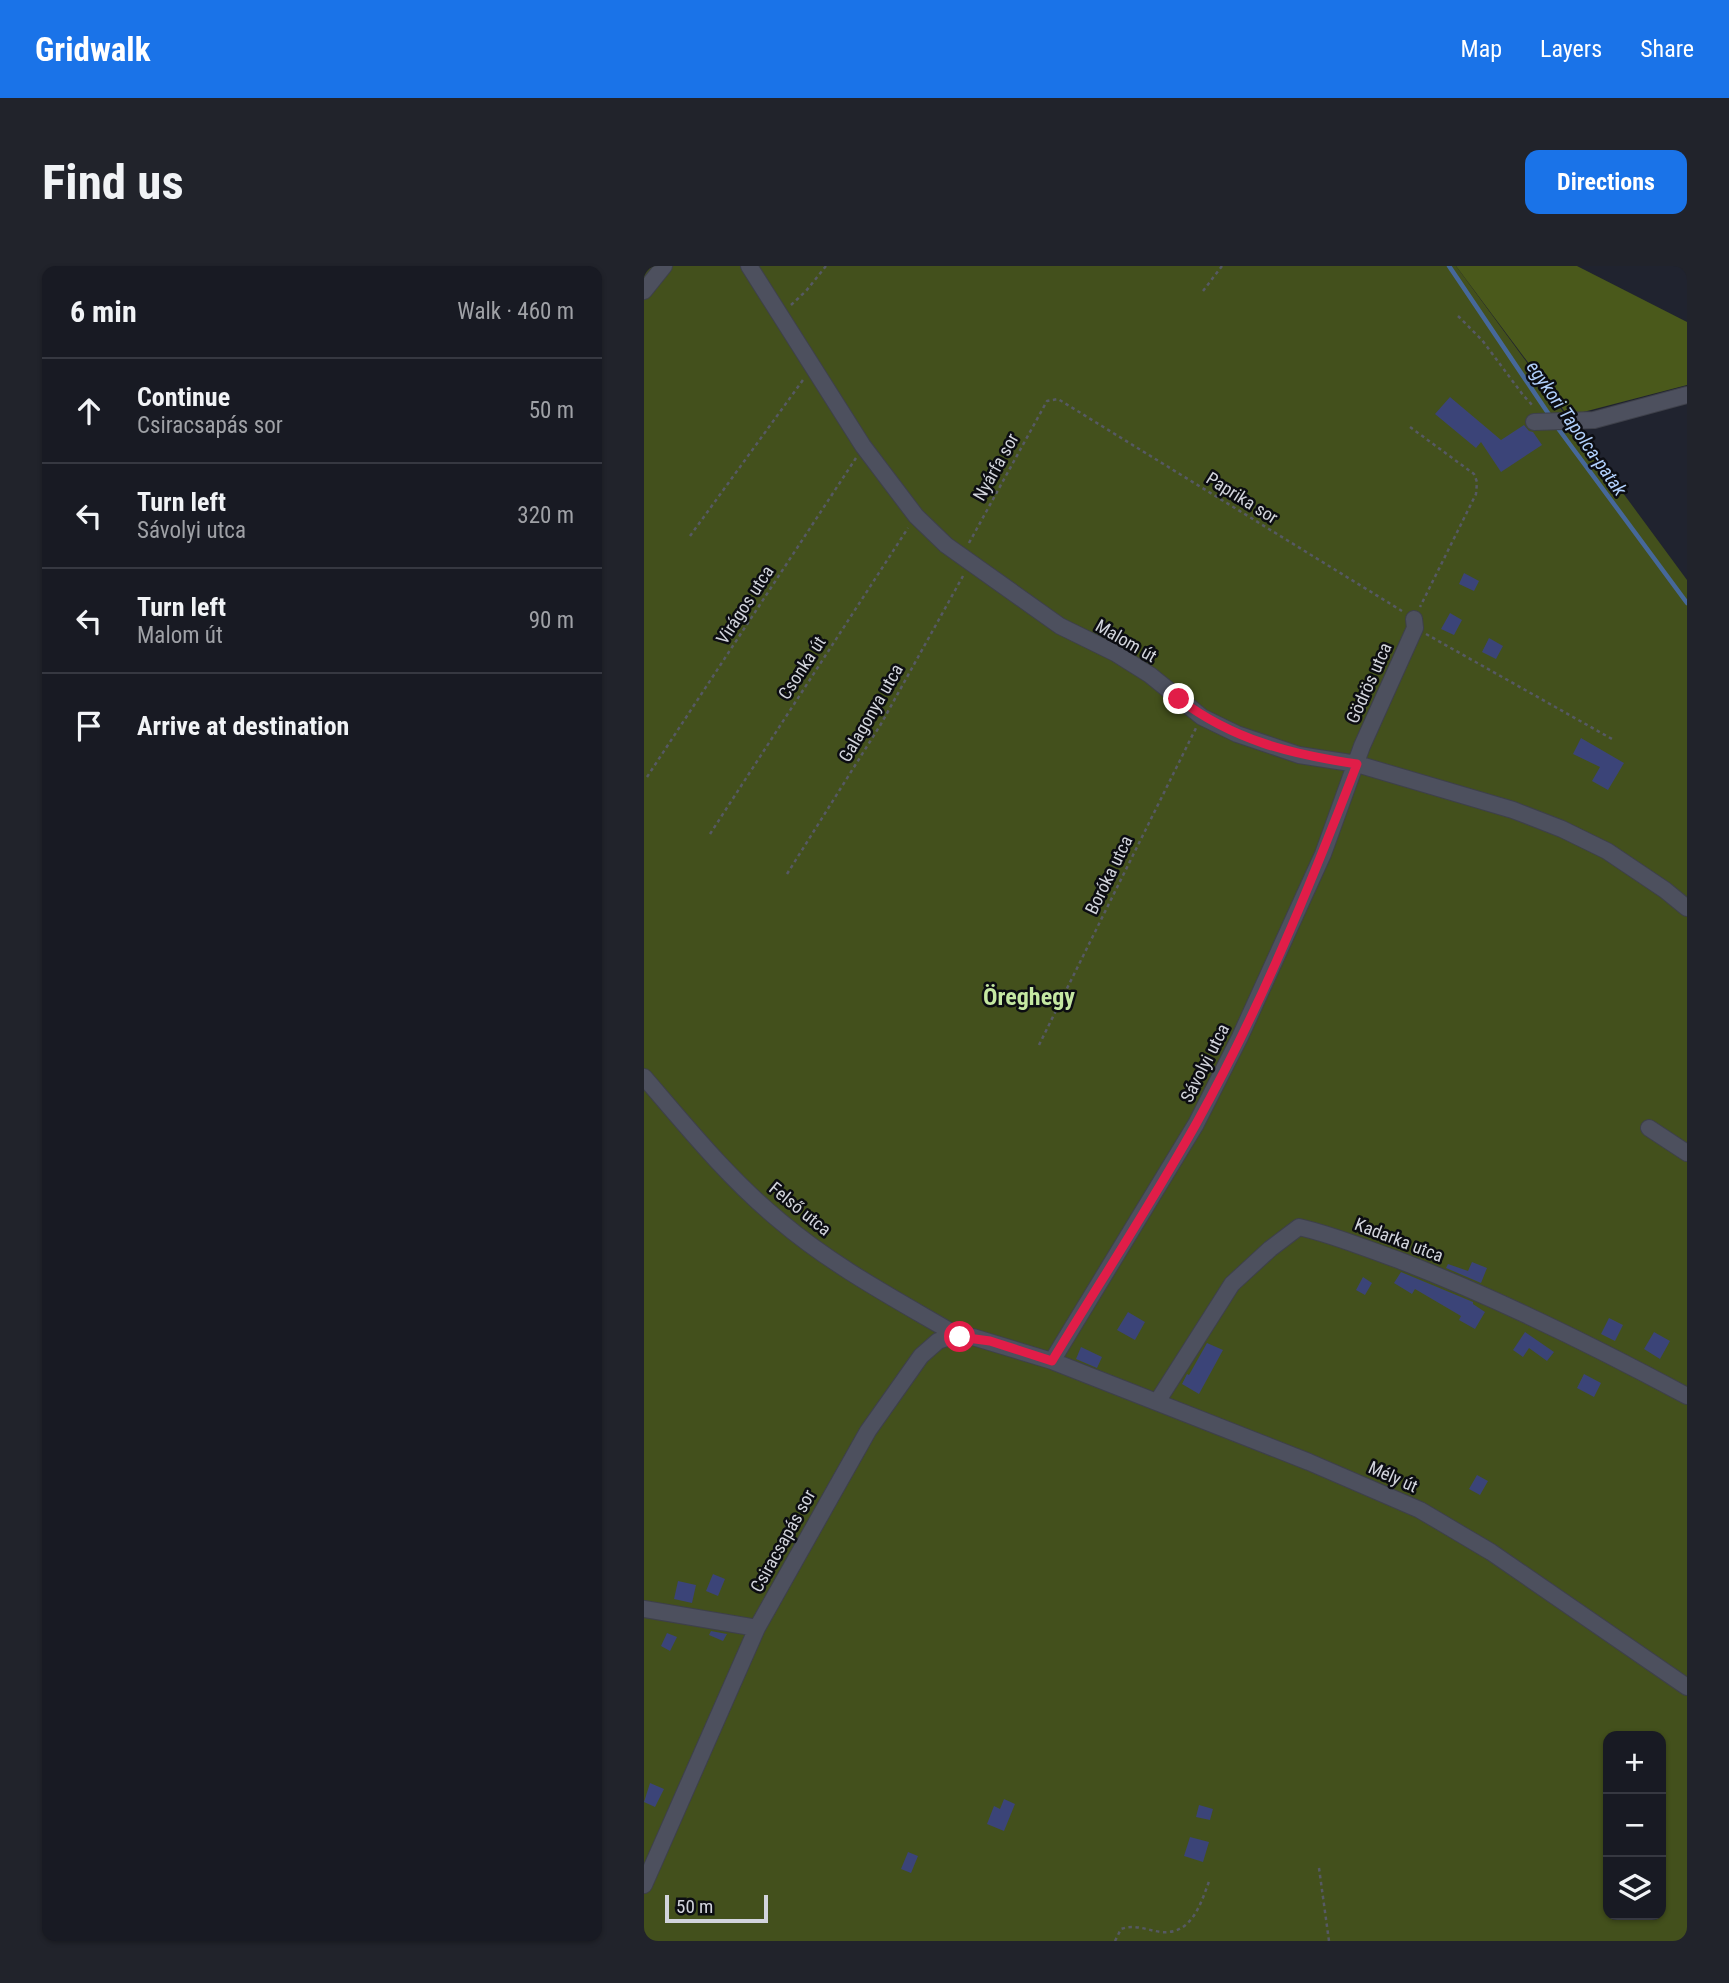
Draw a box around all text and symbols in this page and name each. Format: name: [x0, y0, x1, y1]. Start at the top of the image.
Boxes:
text: Gridwalk: [35, 30, 150, 69]
text: Map: [1461, 35, 1502, 63]
text: Layers: [1540, 35, 1602, 63]
text: Share: [1640, 35, 1694, 63]
button: Directions: [1525, 150, 1687, 214]
text: Find us: [42, 154, 184, 211]
text: 6 min: [70, 294, 137, 329]
text: Walk · 460 m: [457, 298, 574, 325]
water label: egykori Tapolca-patak: [1522, 357, 1632, 501]
text: Continue: [137, 382, 230, 412]
icon: ahead: [70, 392, 108, 430]
text: 50 m: [529, 397, 574, 424]
text: Csiracsapás sor: [137, 412, 283, 439]
street label: Nyárfa sor: [968, 429, 1023, 504]
street label: Paprika sor: [1203, 467, 1282, 528]
text: Turn left: [137, 487, 226, 517]
icon: left: [70, 497, 108, 535]
text: 320 m: [517, 502, 574, 529]
text: Sávolyi utca: [137, 517, 246, 544]
street label: Virágos utca: [711, 562, 778, 648]
text: Turn left: [137, 592, 226, 622]
icon: left: [70, 602, 108, 640]
text: 90 m: [529, 607, 574, 634]
street label: Malom út: [1092, 615, 1161, 666]
text: Malom út: [137, 622, 223, 649]
street label: Csonka út: [773, 632, 830, 703]
street label: Gödrös utca: [1341, 639, 1396, 726]
street label: Galagonya utca: [834, 660, 907, 766]
route end: [1163, 683, 1194, 714]
icon: arrive: [70, 707, 108, 745]
text: Arrive at destination: [137, 711, 349, 741]
street label: Boróka utca: [1080, 832, 1137, 918]
district label: Öreghegy: [983, 983, 1075, 1011]
street label: Sávolyi utca: [1176, 1020, 1233, 1106]
street label: Felső utca: [765, 1177, 835, 1240]
street label: Kadarka utca: [1352, 1213, 1446, 1266]
route start: [944, 1321, 975, 1352]
street label: Mély út: [1365, 1456, 1421, 1497]
street label: Csiracsapás sor: [746, 1485, 820, 1596]
map controls: [1603, 1731, 1666, 1920]
button: +: [1603, 1731, 1666, 1794]
button: −: [1603, 1794, 1666, 1857]
button: layers: [1603, 1857, 1666, 1920]
scale bar: [665, 1892, 768, 1924]
text: 50 m: [676, 1895, 713, 1918]

